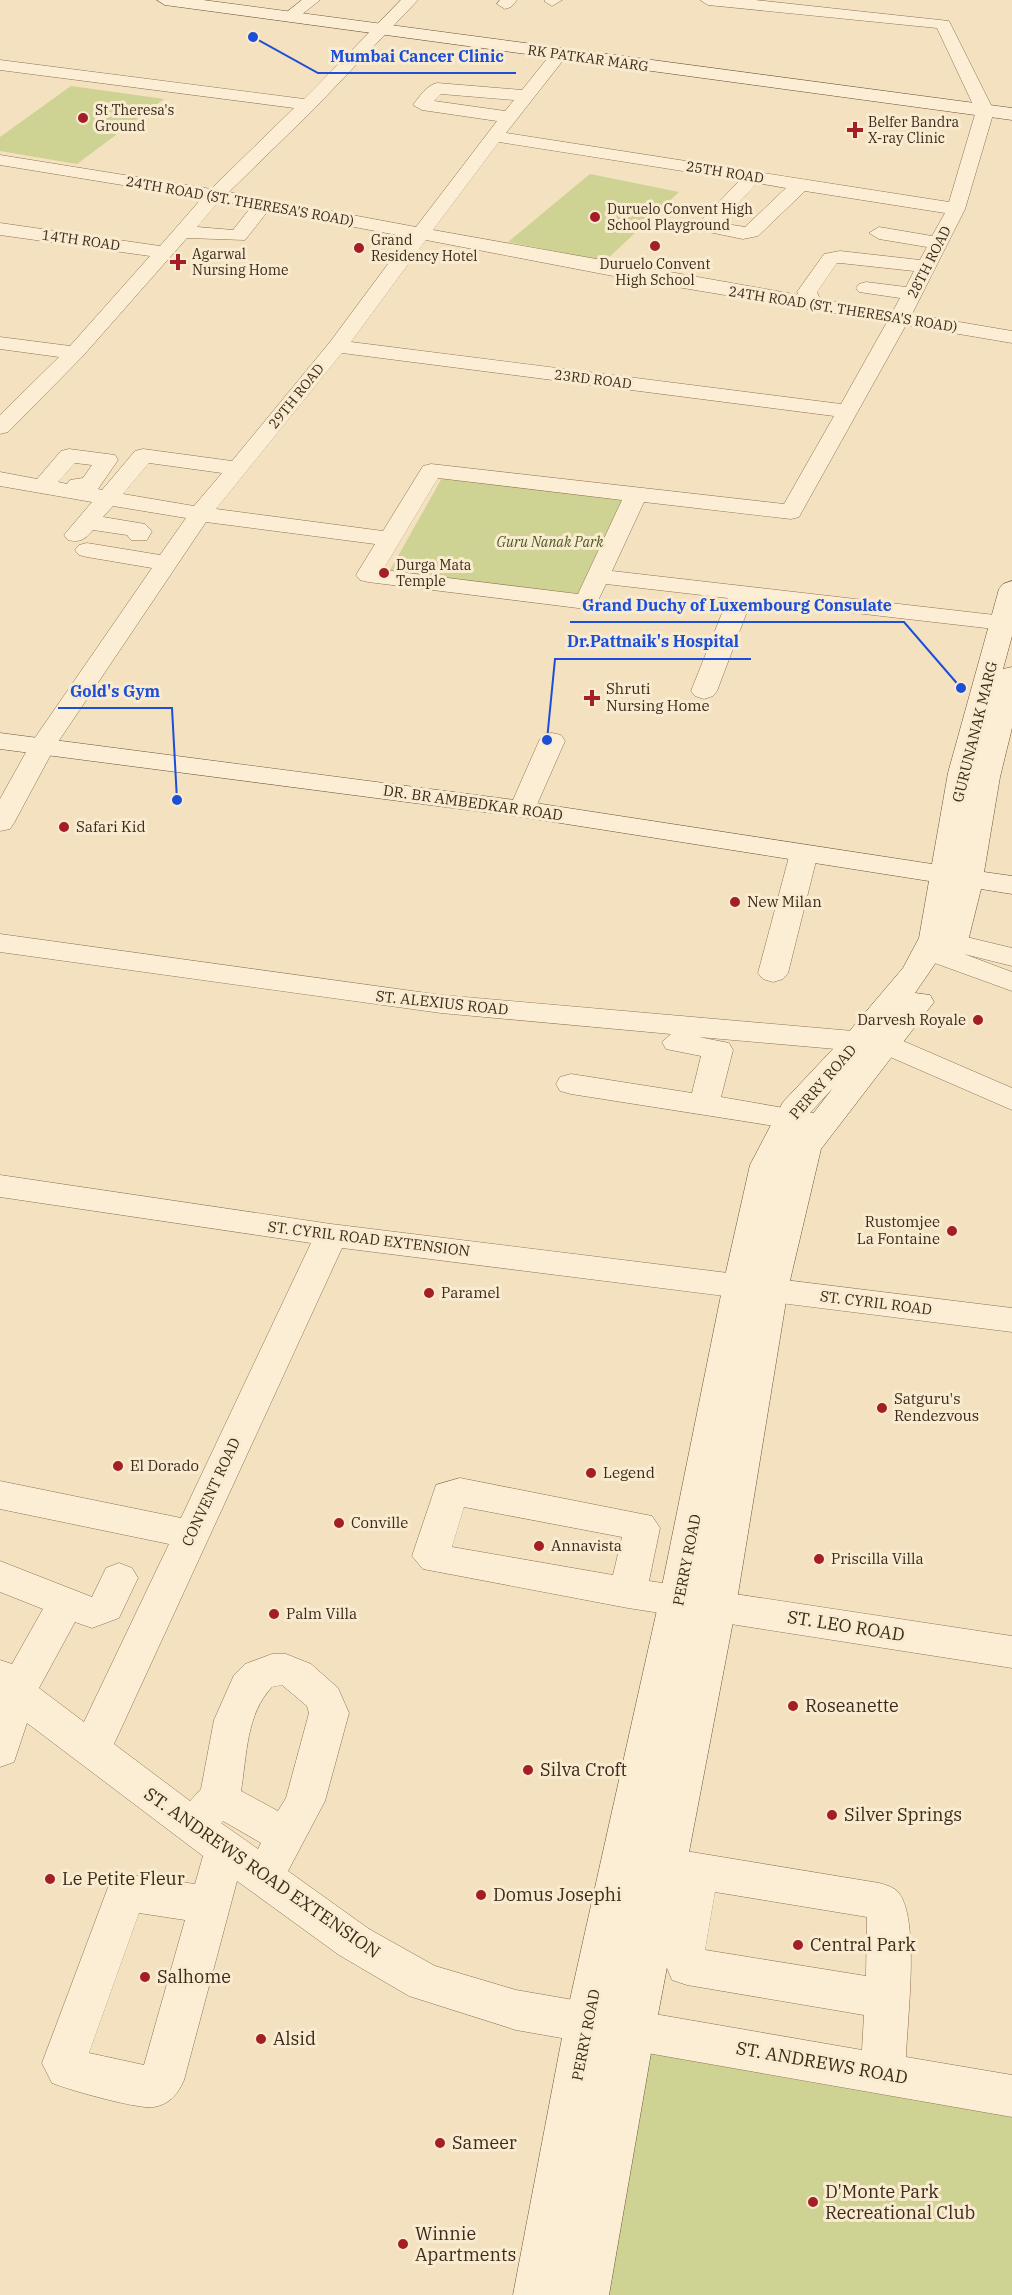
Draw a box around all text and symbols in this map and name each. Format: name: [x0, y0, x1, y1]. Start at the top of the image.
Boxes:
callout: Mumbai Cancer Clinic: [318, 39, 516, 73]
street label: RK PATKAR MARG: [526, 41, 650, 75]
text: Mumbai Cancer Clinic: [330, 46, 504, 66]
place label: St Theresa's Ground: [95, 101, 175, 135]
marker: St Theresa's Ground: [76, 111, 90, 125]
place label: Belfer Bandra X-ray Clinic: [868, 113, 959, 147]
marker: Belfer Bandra X-ray Clinic: [846, 121, 864, 139]
street label: 25TH ROAD: [685, 157, 765, 187]
street label: 24TH ROAD (ST. THERESA'S ROAD): [125, 172, 355, 230]
place label: Duruelo Convent High School Playground: [607, 200, 753, 234]
marker: Duruelo Convent High School Playground: [588, 210, 602, 224]
street label: 28TH ROAD: [903, 223, 955, 301]
street label: 14TH ROAD: [41, 226, 121, 254]
place label: Grand Residency Hotel: [371, 231, 477, 265]
marker: Duruelo Convent High School: [648, 239, 662, 253]
marker: Grand Residency Hotel: [352, 241, 366, 255]
place label: Agarwal Nursing Home: [192, 245, 289, 279]
marker: Agarwal Nursing Home: [169, 253, 187, 271]
place label: Duruelo Convent High School: [600, 255, 710, 289]
street label: 24TH ROAD (ST. THERESA'S ROAD): [727, 282, 959, 336]
street label: 29TH ROAD: [264, 360, 328, 432]
street label: 23RD ROAD: [553, 365, 633, 393]
park label: Guru Nanak Park: [496, 533, 604, 551]
place label: Durga Mata Temple: [396, 556, 472, 590]
marker: Durga Mata Temple: [377, 566, 391, 580]
callout: Grand Duchy of Luxembourg Consulate: [570, 588, 904, 622]
text: Grand Duchy of Luxembourg Consulate: [582, 595, 892, 615]
callout: Dr.Pattnaik's Hospital: [555, 625, 751, 659]
text: Dr.Pattnaik's Hospital: [567, 631, 739, 651]
street label: GURUNANAK MARG: [948, 659, 1001, 804]
callout: Gold's Gym: [58, 674, 172, 708]
place label: Shruti Nursing Home: [606, 679, 709, 715]
text: Gold's Gym: [70, 681, 161, 701]
marker: Shruti Nursing Home: [583, 689, 601, 707]
street label: DR. BR AMBEDKAR ROAD: [382, 780, 564, 825]
place label: Safari Kid: [76, 817, 146, 836]
marker: Safari Kid: [57, 820, 71, 834]
place label: New Milan: [747, 892, 822, 911]
marker: New Milan: [728, 895, 742, 909]
street label: ST. ALEXIUS ROAD: [375, 986, 509, 1019]
place label: Darvesh Royale: [857, 1010, 966, 1029]
marker: Darvesh Royale: [971, 1013, 985, 1027]
street label: PERRY ROAD: [785, 1040, 860, 1123]
place label: Rustomjee La Fontaine: [857, 1212, 940, 1248]
street label: ST. CYRIL ROAD EXTENSION: [267, 1217, 471, 1260]
marker: Rustomjee La Fontaine: [945, 1224, 959, 1238]
place label: Paramel: [441, 1283, 500, 1302]
marker: Paramel: [422, 1286, 436, 1300]
street label: ST. CYRIL ROAD: [819, 1286, 933, 1319]
place label: Satguru's Rendezvous: [894, 1389, 979, 1425]
marker: Satguru's Rendezvous: [875, 1401, 889, 1415]
street label: CONVENT ROAD: [177, 1434, 244, 1549]
place label: El Dorado: [130, 1456, 199, 1475]
marker: El Dorado: [111, 1459, 125, 1473]
place label: Legend: [603, 1463, 655, 1482]
marker: Legend: [584, 1466, 598, 1480]
place label: Conville: [351, 1513, 408, 1532]
street label: PERRY ROAD: [668, 1513, 705, 1607]
marker: Conville: [332, 1516, 346, 1530]
place label: Annavista: [551, 1536, 622, 1555]
marker: Annavista: [532, 1539, 546, 1553]
place label: Priscilla Villa: [831, 1549, 924, 1568]
marker: Priscilla Villa: [812, 1552, 826, 1566]
place label: Palm Villa: [286, 1604, 357, 1623]
street label: ST. LEO ROAD: [786, 1605, 906, 1646]
marker: Palm Villa: [267, 1607, 281, 1621]
place label: Roseanette: [805, 1694, 899, 1717]
marker: Roseanette: [786, 1699, 800, 1713]
place label: Silva Croft: [540, 1758, 627, 1781]
marker: Silva Croft: [521, 1763, 535, 1777]
street label: ST. ANDREWS ROAD EXTENSION: [140, 1782, 385, 1963]
place label: Silver Springs: [844, 1803, 962, 1826]
marker: Silver Springs: [825, 1808, 839, 1822]
place label: Le Petite Fleur: [62, 1867, 185, 1890]
marker: Le Petite Fleur: [43, 1872, 57, 1886]
place label: Domus Josephi: [493, 1883, 622, 1906]
marker: Domus Josephi: [474, 1888, 488, 1902]
place label: Central Park: [810, 1933, 916, 1956]
marker: Central Park: [791, 1938, 805, 1952]
place label: Salhome: [157, 1965, 231, 1988]
marker: Salhome: [138, 1970, 152, 1984]
street label: PERRY ROAD: [567, 1988, 604, 2082]
place label: Alsid: [273, 2027, 316, 2050]
marker: Alsid: [254, 2032, 268, 2046]
street label: ST. ANDREWS ROAD: [734, 2036, 910, 2089]
place label: Sameer: [452, 2131, 517, 2154]
marker: Sameer: [433, 2136, 447, 2150]
place label: D'Monte Park Recreational Club: [825, 2180, 975, 2224]
marker: D'Monte Park Recreational Club: [806, 2195, 820, 2209]
place label: Winnie Apartments: [415, 2222, 516, 2266]
marker: Winnie Apartments: [396, 2237, 410, 2251]

